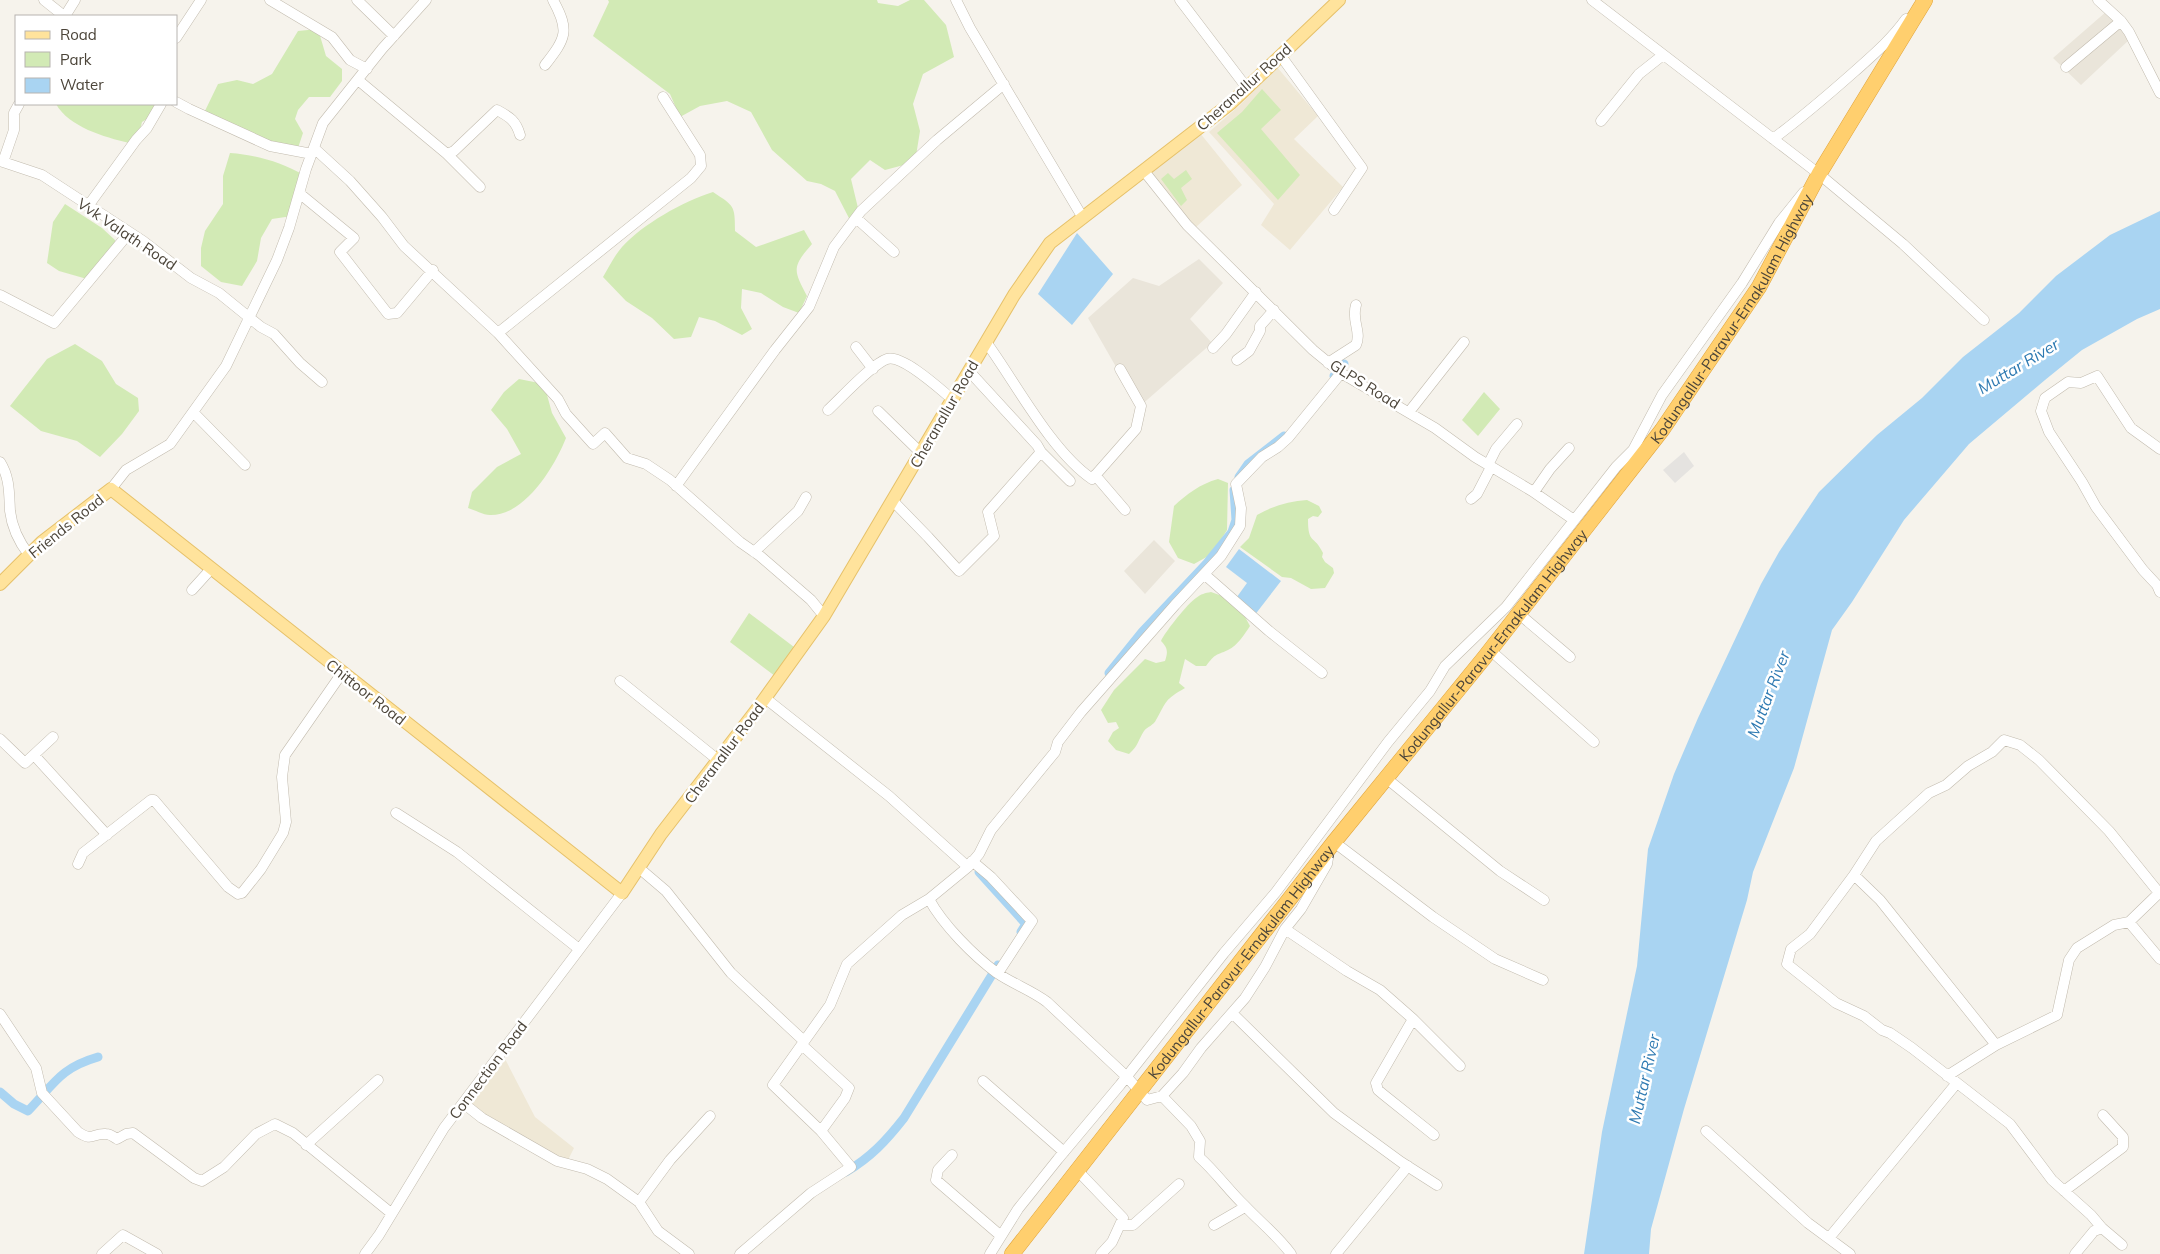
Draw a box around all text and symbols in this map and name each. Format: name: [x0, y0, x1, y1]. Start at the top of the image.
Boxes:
legend: [15, 15, 178, 105]
text: Road: [60, 25, 97, 44]
street label: Cheranallur Road: [1193, 39, 1295, 135]
text: Park: [60, 50, 92, 69]
text: Water: [60, 75, 104, 94]
street label: Kodungallur-Paravur-Ernakulam Highway: [1646, 190, 1816, 447]
street label: Vvk Valath Road: [74, 194, 180, 274]
water label: Muttar River: [1974, 333, 2063, 398]
street label: GLPS Road: [1326, 355, 1404, 413]
street label: Cheranallur Road: [905, 357, 983, 471]
street label: Friends Road: [25, 490, 107, 562]
street label: Kodungallur-Paravur-Ernakulam Highway: [1394, 525, 1591, 765]
water label: Muttar River: [1742, 647, 1794, 740]
street label: Chittoor Road: [322, 655, 410, 729]
street label: Cheranallur Road: [680, 699, 768, 807]
street label: Kodungallur-Paravur-Ernakulam Highway: [1143, 841, 1338, 1082]
street label: Connection Road: [445, 1017, 531, 1123]
water label: Muttar River: [1624, 1031, 1664, 1126]

